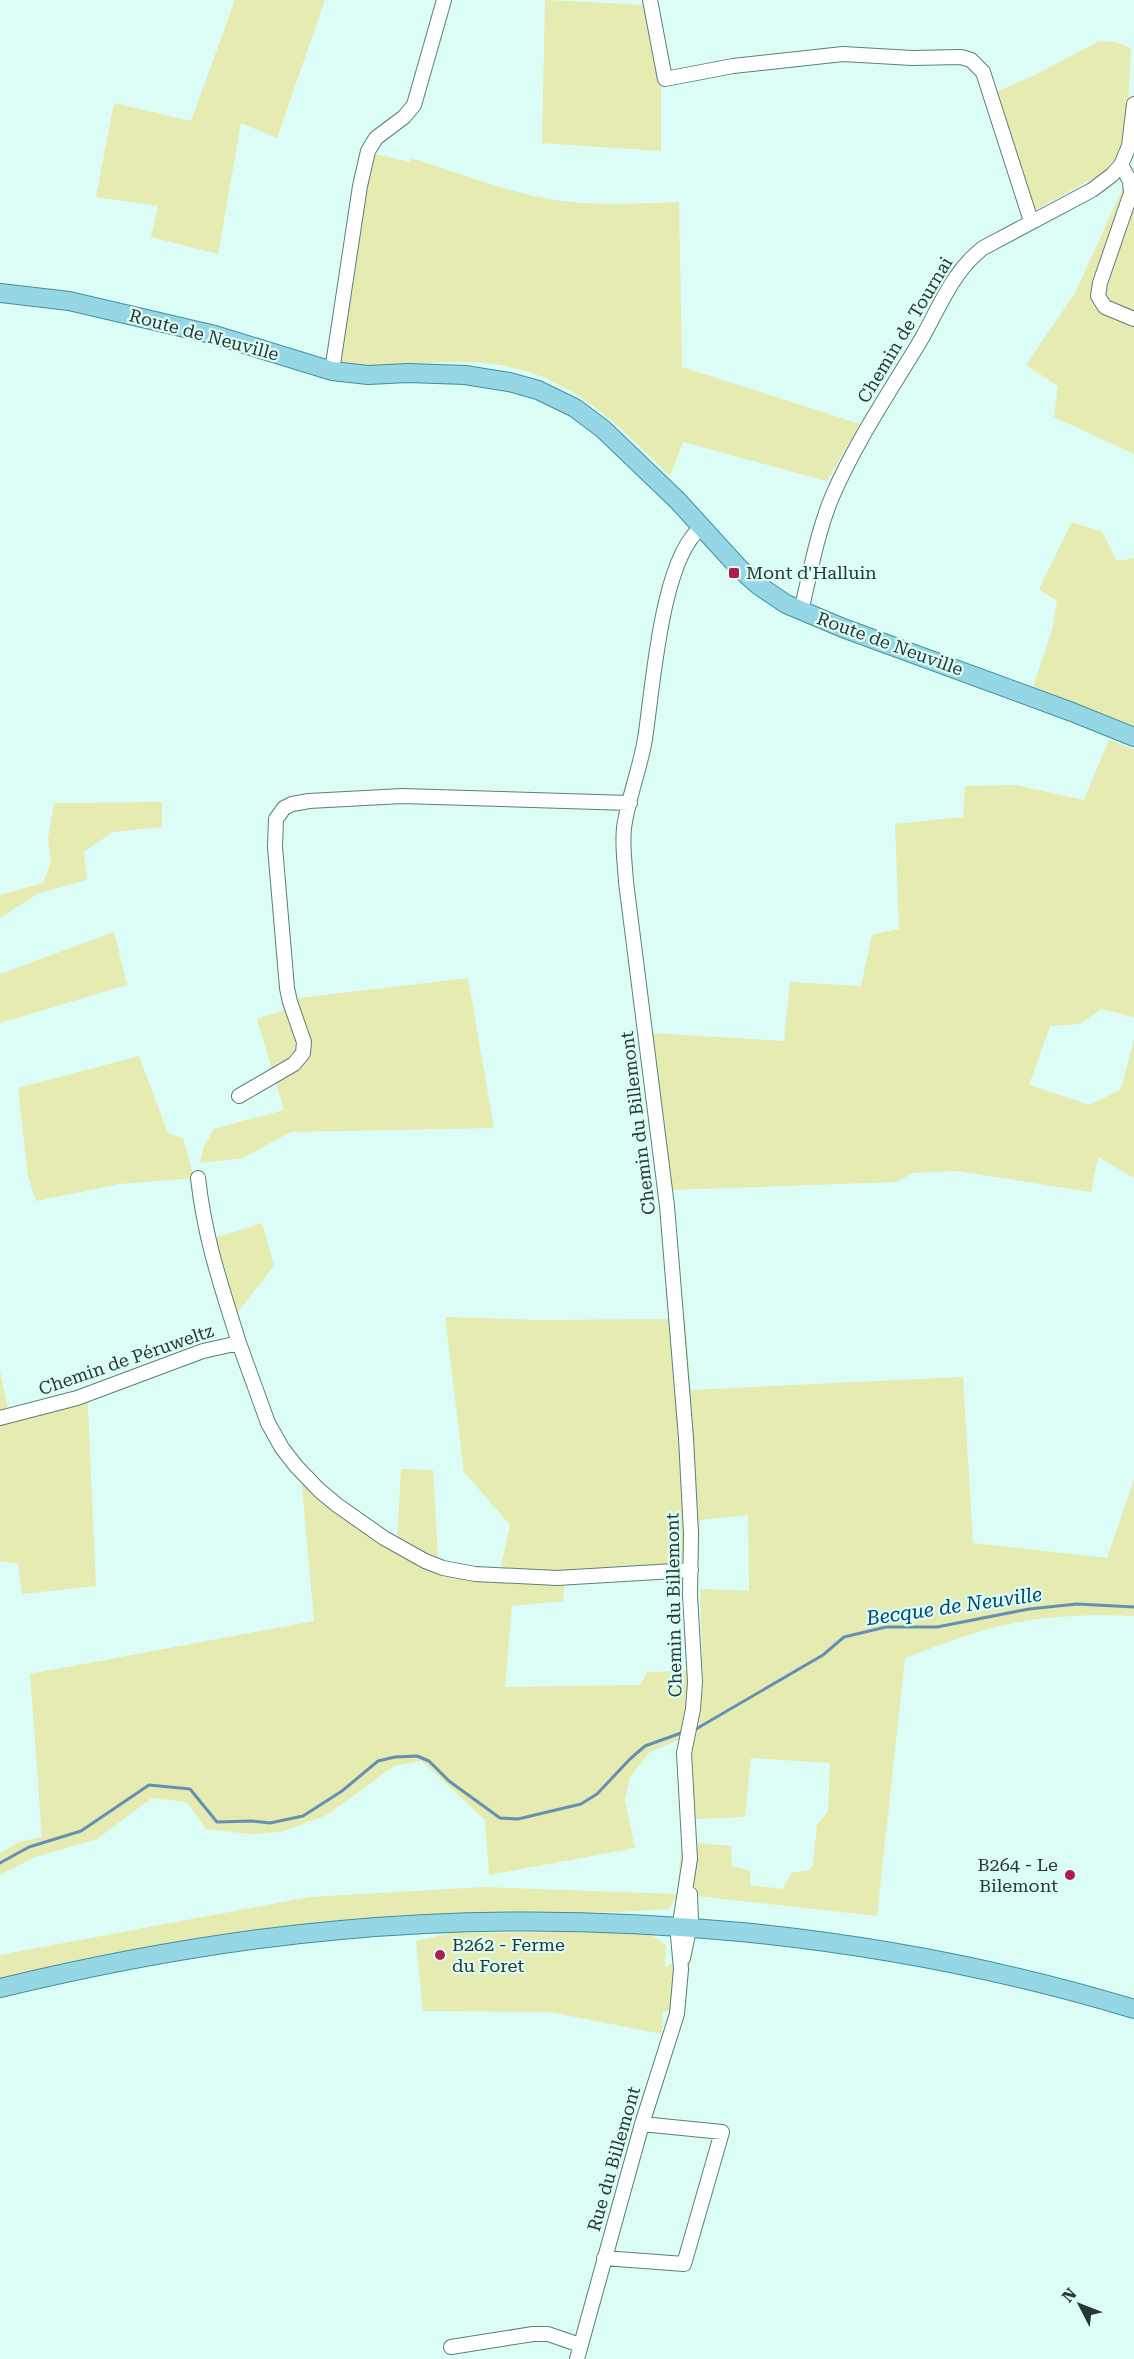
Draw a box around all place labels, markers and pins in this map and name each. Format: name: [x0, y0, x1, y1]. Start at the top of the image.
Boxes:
place label: Mont d'Halluin: [746, 562, 877, 583]
marker: Mont d'Halluin: [727, 566, 741, 580]
place label: B264 - Le Bilemont: [978, 1854, 1058, 1896]
marker: B264 - Le Bilemont: [1063, 1868, 1077, 1882]
place label: B262 - Ferme du Foret: [452, 1934, 565, 1976]
marker: B262 - Ferme du Foret: [433, 1948, 447, 1962]

